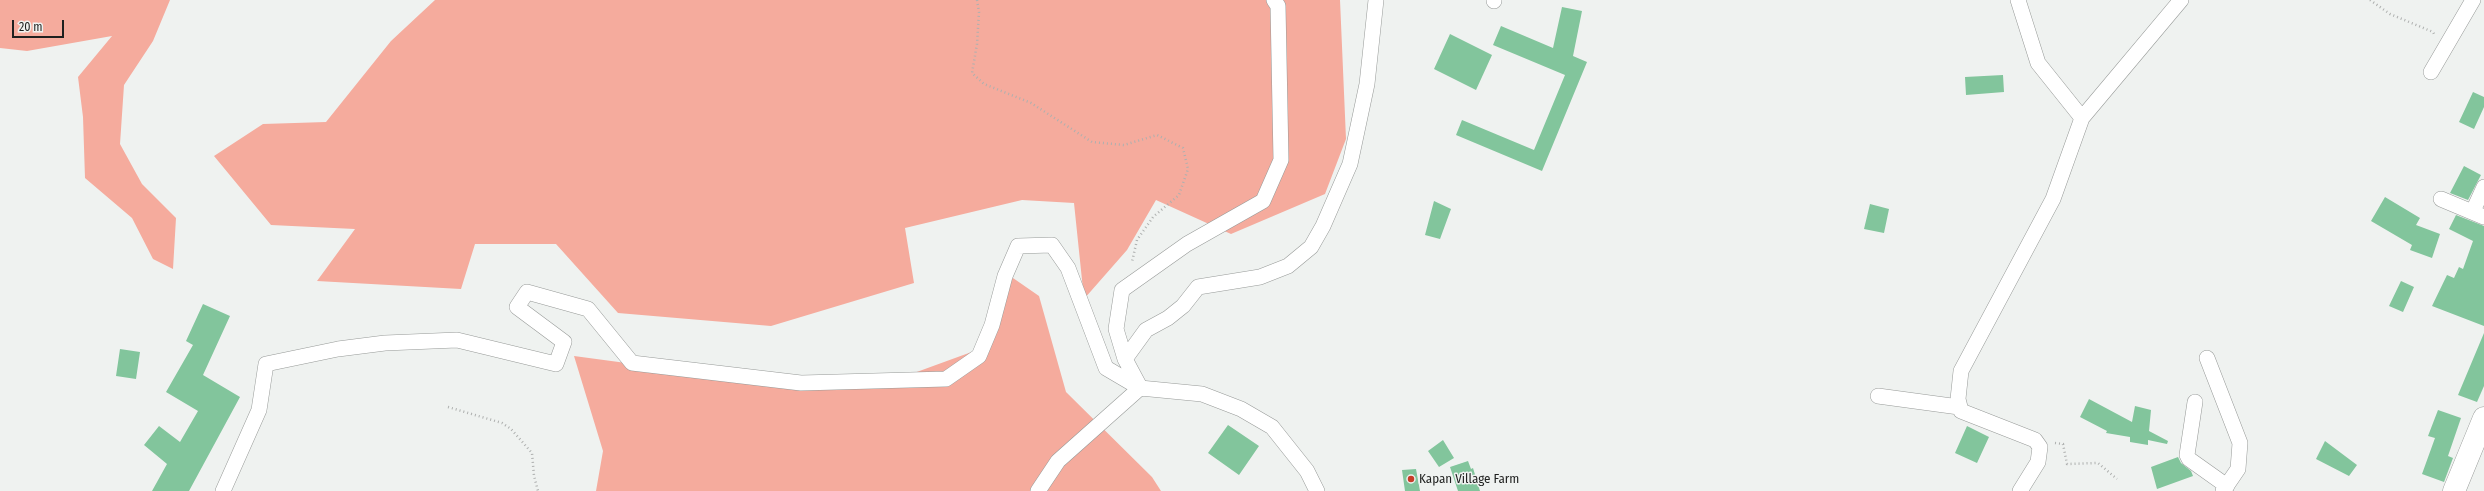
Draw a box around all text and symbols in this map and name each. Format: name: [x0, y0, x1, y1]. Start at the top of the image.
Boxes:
scale bar: [14, 12, 66, 38]
text: 20 m: [19, 20, 43, 34]
place label: Kapan Village Farm: [1419, 471, 1519, 487]
marker: Kapan Village Farm: [1406, 474, 1416, 484]

